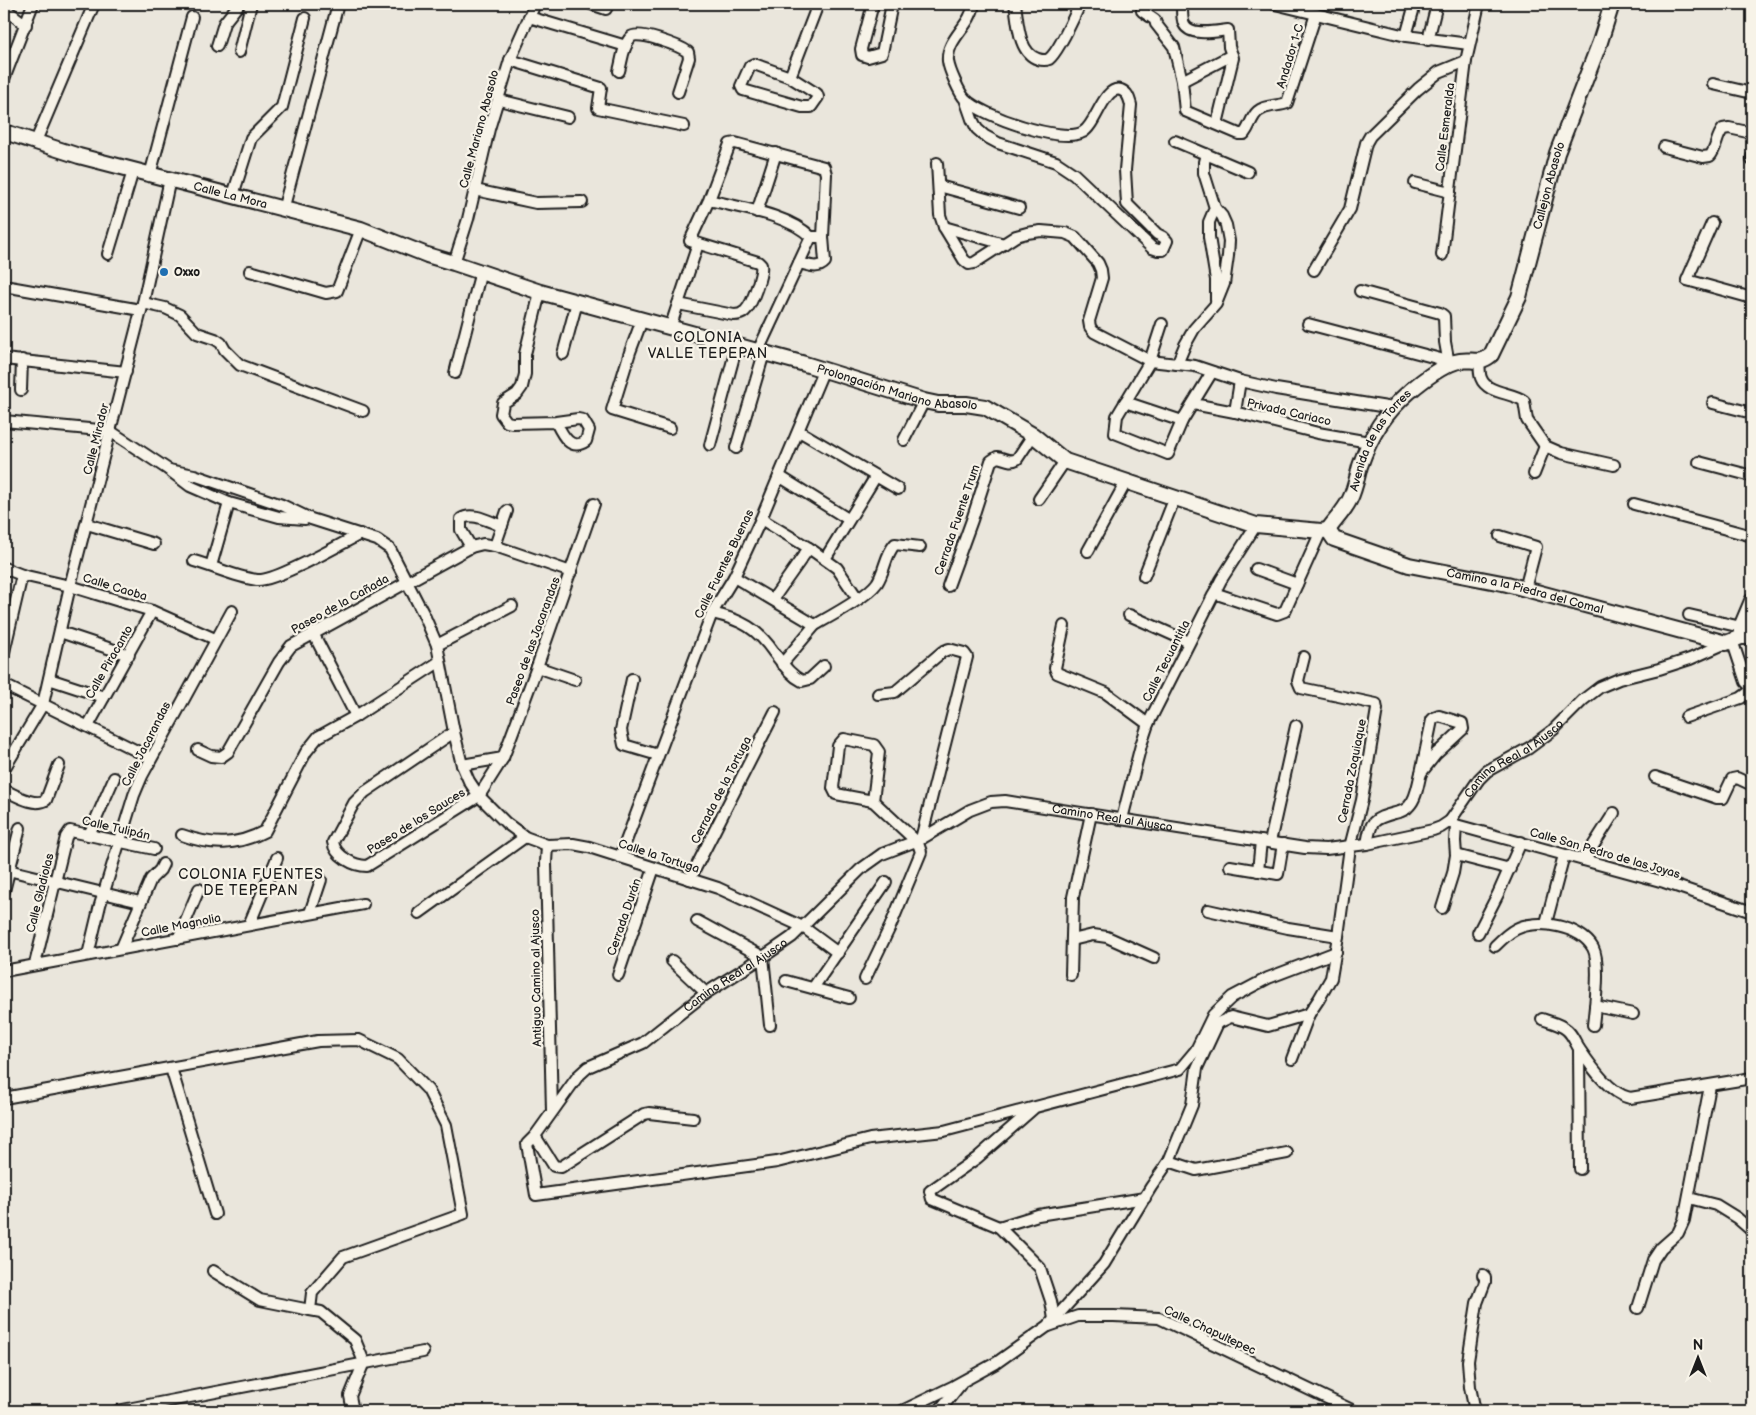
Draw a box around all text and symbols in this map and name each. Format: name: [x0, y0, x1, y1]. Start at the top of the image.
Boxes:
street label: Andador 1-C: [1274, 22, 1308, 90]
street label: Calle Mariano Abasolo: [456, 68, 503, 190]
street label: Calle Esmeralda: [1433, 82, 1458, 172]
street label: Callejon Abasolo: [1530, 139, 1569, 231]
street label: Calle La Mora: [192, 179, 269, 212]
place label: Oxxo: [174, 265, 200, 280]
marker: Oxxo: [158, 266, 170, 278]
district label: COLONIA VALLE TEPEPAN: [648, 329, 768, 362]
street label: Prolongación Mariano Abasolo: [815, 361, 979, 414]
street label: Avenida de las Torres: [1347, 386, 1415, 493]
street label: Privada Cariaco: [1245, 395, 1333, 430]
street label: Calle Mirador: [80, 401, 113, 476]
street label: Cerrada Fuente Trum: [931, 463, 984, 578]
street label: Calle Fuentes Buenas: [691, 507, 757, 621]
street label: Camino a la Piedra del Comal: [1445, 565, 1605, 618]
street label: Calle Caoba: [81, 571, 149, 604]
street label: Paseo de la Cañada: [289, 571, 392, 638]
street label: Paseo de las Jacarandas: [503, 575, 564, 707]
street label: Calle Tecuantitla: [1139, 618, 1194, 705]
street label: Calle Piracanto: [82, 623, 137, 702]
street label: Calle Jacarandas: [119, 699, 174, 789]
street label: Camino Real al Ajusco: [1461, 717, 1567, 801]
street label: Cerrada Zoquiaque: [1335, 718, 1370, 825]
street label: Cerrada de la Tortuga: [688, 734, 755, 846]
street label: Paseo de los Sauces: [364, 785, 468, 858]
street label: Camino Real al Ajusco: [1051, 801, 1174, 835]
street label: Calle Tulipán: [80, 813, 152, 844]
street label: Calle San Pedro de las Joyas: [1528, 825, 1682, 882]
street label: Calle la Tortuga: [616, 836, 702, 877]
street label: Calle Gladiolas: [23, 852, 58, 934]
district label: COLONIA FUENTES DE TEPEPAN: [178, 866, 324, 899]
street label: Cerrada Durán: [604, 876, 645, 958]
street label: Antiguo Camino al Ajusco: [528, 909, 545, 1047]
street label: Calle Magnolia: [140, 910, 222, 941]
street label: Camino Real al Ajusco: [681, 935, 791, 1016]
street label: Calle Chapultepec: [1161, 1303, 1258, 1358]
north arrow: [1674, 1332, 1724, 1382]
text: N: [1693, 1337, 1703, 1354]

